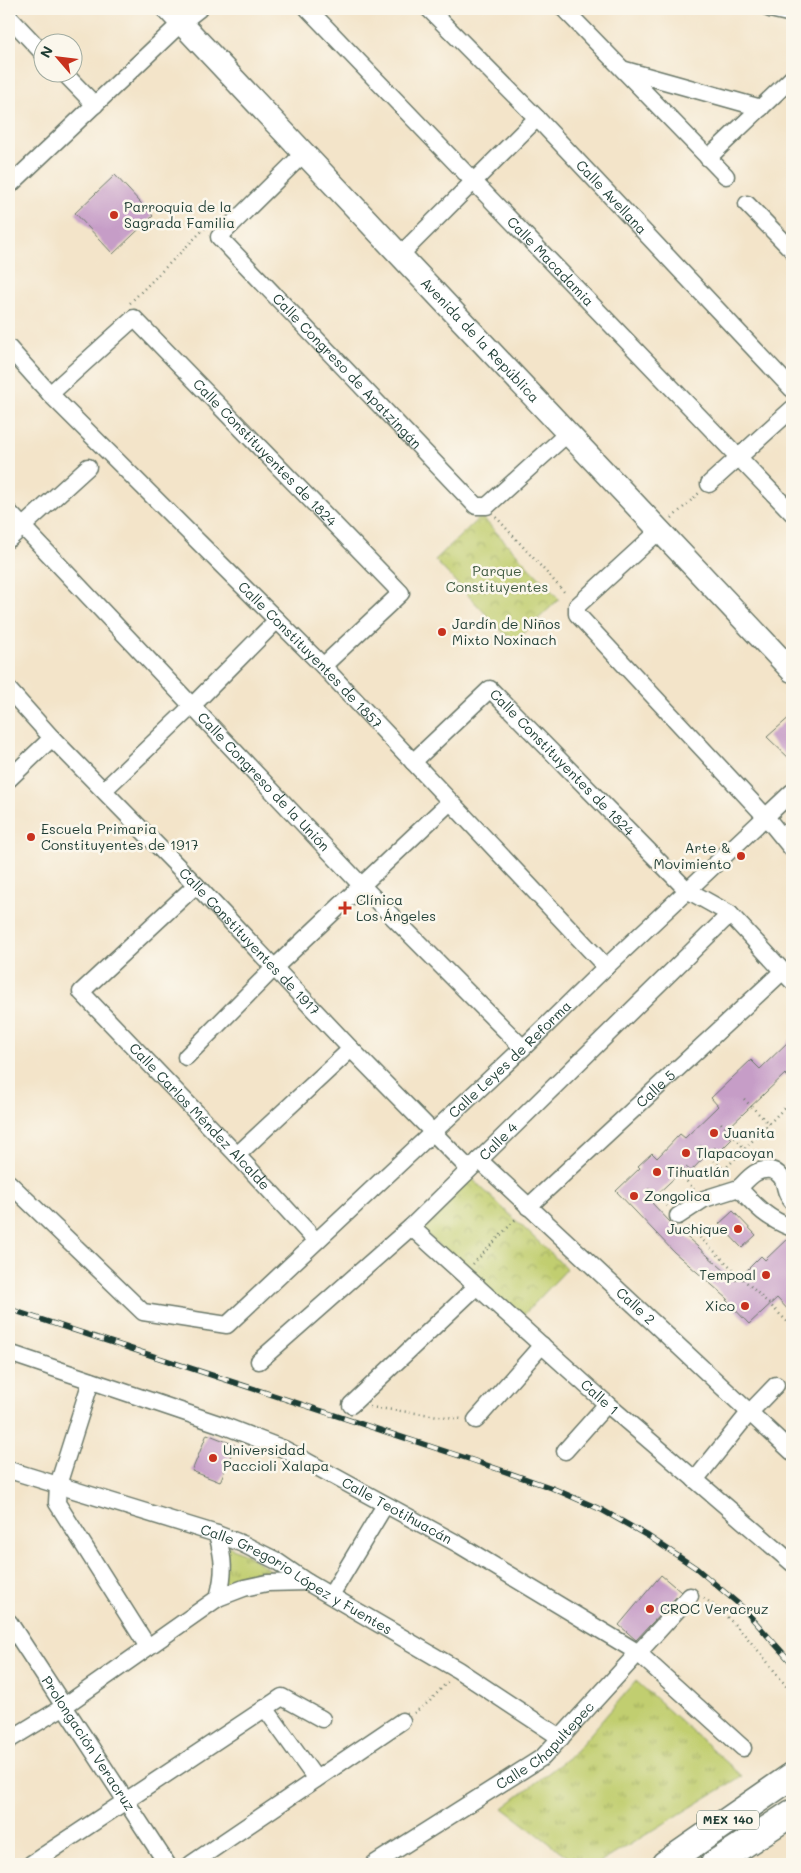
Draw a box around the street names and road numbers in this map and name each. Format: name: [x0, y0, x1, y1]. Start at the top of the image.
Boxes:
street label: Calle Avellana: [572, 155, 651, 238]
street label: Calle Macadamia: [503, 212, 598, 310]
street label: Avenida de la República: [417, 273, 544, 406]
street label: Calle Congreso de Apatzingán: [269, 289, 426, 453]
street label: Calle Constituyentes de 1824: [189, 374, 342, 531]
street label: Calle Constituyentes de 1857: [234, 577, 387, 732]
street label: Calle Constituyentes de 1824: [486, 684, 639, 840]
street label: Calle Congreso de la Unión: [194, 708, 334, 855]
street label: Calle Constituyentes de 1917: [175, 863, 324, 1019]
street label: Calle Leyes de Reforma: [444, 996, 575, 1122]
street label: Calle Carlos Méndez Alcalde: [125, 1038, 275, 1194]
street label: Calle 5: [632, 1065, 679, 1111]
street label: Calle 4: [475, 1117, 522, 1164]
street label: Calle 2: [612, 1283, 659, 1329]
street label: Calle 1: [577, 1375, 623, 1419]
street label: Calle Teotihuacán: [339, 1472, 456, 1548]
street label: Calle Gregorio López y Fuentes: [198, 1520, 396, 1639]
street label: Prolongación Veracruz: [38, 1672, 140, 1815]
street label: Calle Chapultepec: [492, 1697, 598, 1793]
road number: MEX 140: [697, 1810, 759, 1830]

